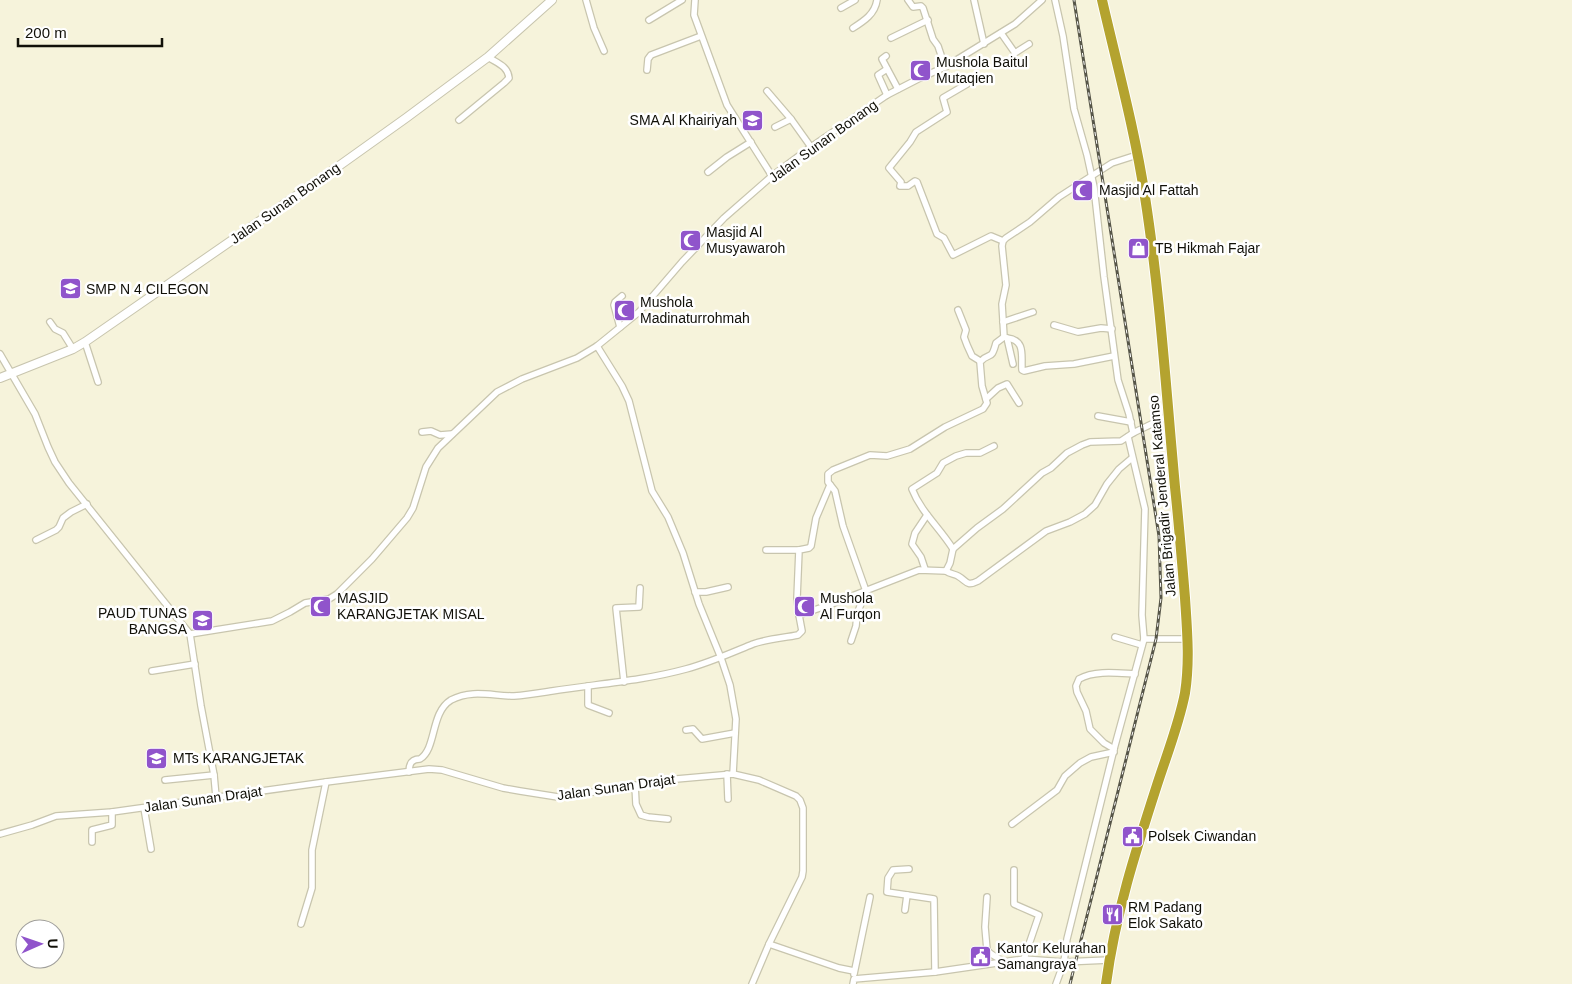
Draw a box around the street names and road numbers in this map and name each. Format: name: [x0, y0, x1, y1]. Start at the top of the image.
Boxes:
street label: Jalan Sunan Bonang: [766, 96, 880, 186]
street label: Jalan Sunan Bonang: [227, 159, 343, 247]
street label: Jalan Brigadir Jenderal Katamso: [1145, 394, 1179, 597]
street label: Jalan Sunan Drajat: [556, 771, 676, 803]
street label: Jalan Sunan Drajat: [143, 783, 263, 815]

